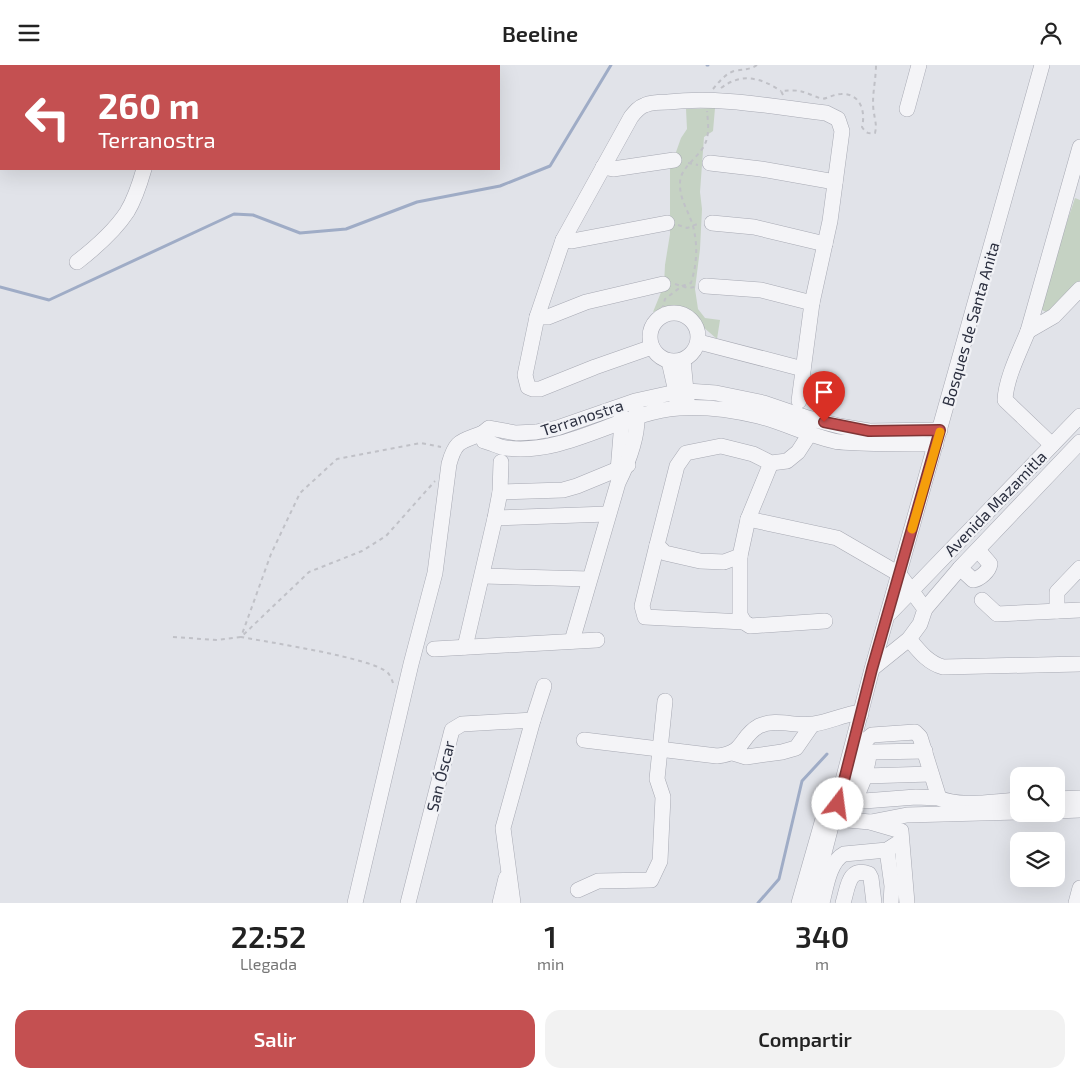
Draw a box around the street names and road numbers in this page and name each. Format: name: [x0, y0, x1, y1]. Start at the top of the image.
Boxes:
street label: Bosques de Santa Anita: [937, 240, 1003, 408]
street label: Terranostra: [538, 395, 626, 439]
street label: Avenida Mazamitla: [940, 446, 1050, 560]
street label: San Óscar: [422, 738, 458, 813]

